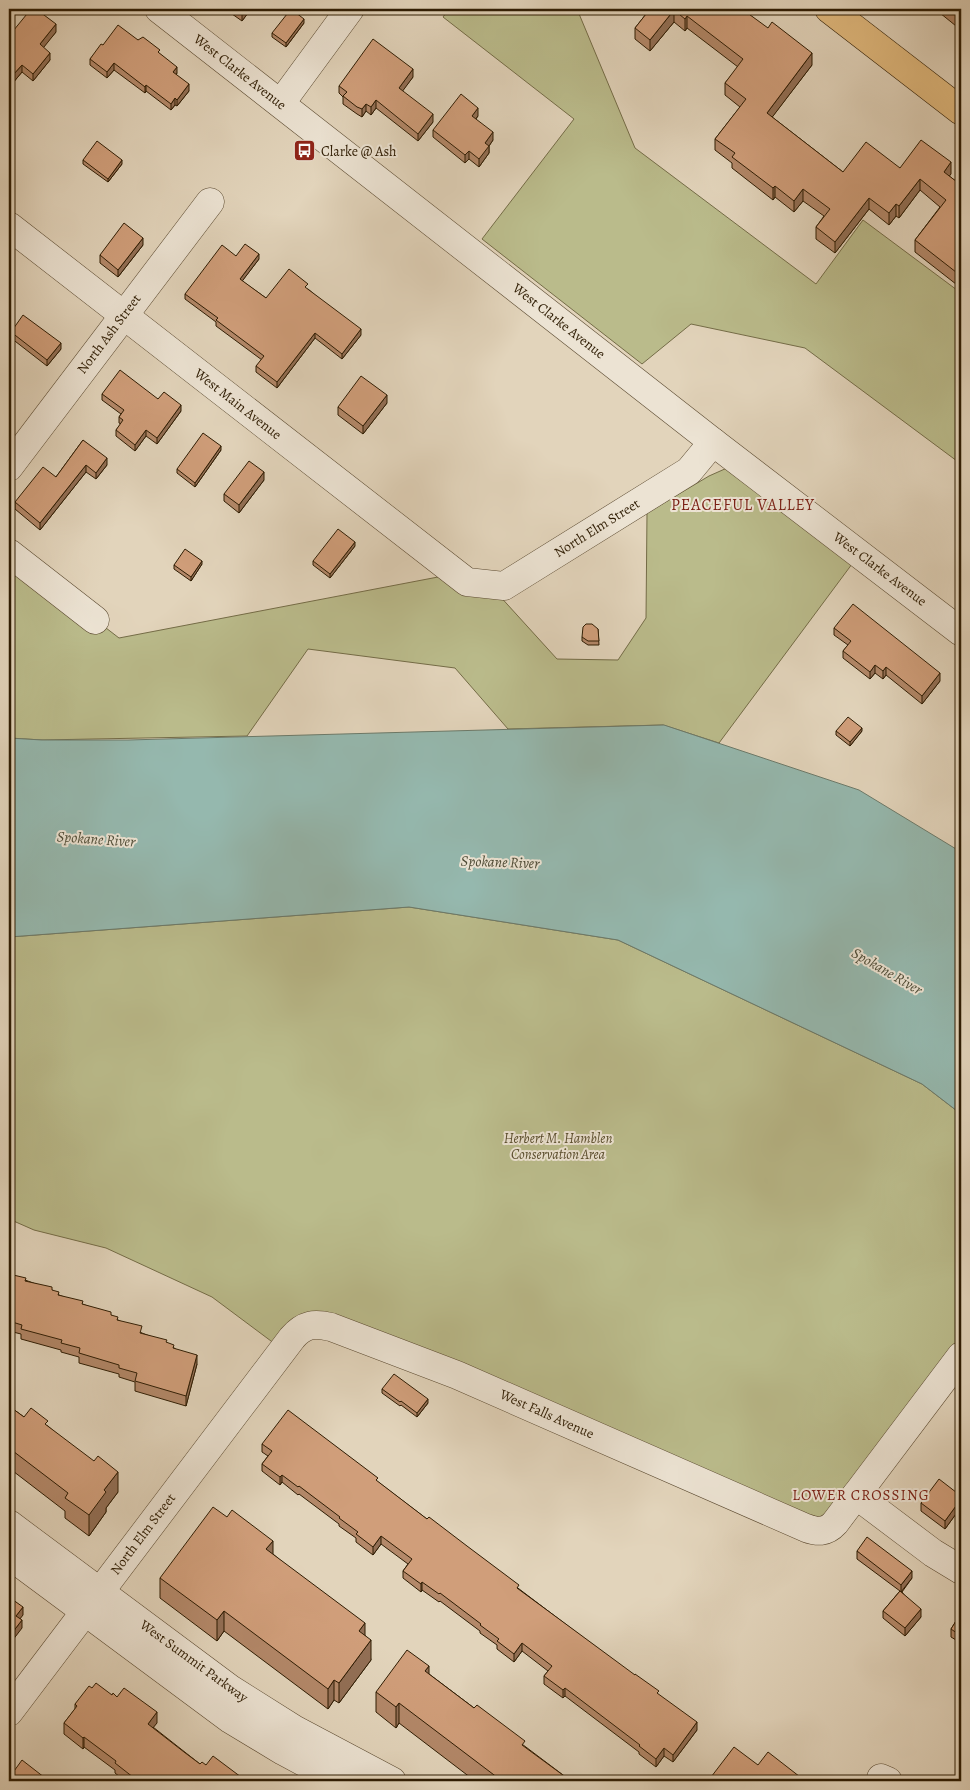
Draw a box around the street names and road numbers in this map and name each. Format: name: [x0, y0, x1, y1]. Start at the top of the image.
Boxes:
street label: West Clarke Avenue: [189, 29, 290, 114]
street label: West Clarke Avenue: [508, 278, 609, 363]
street label: North Ash Street: [73, 290, 146, 378]
street label: West Main Avenue: [190, 363, 285, 444]
street label: North Elm Street: [551, 494, 644, 562]
street label: West Clarke Avenue: [828, 527, 931, 611]
street label: West Falls Avenue: [496, 1384, 597, 1443]
street label: North Elm Street: [106, 1489, 180, 1579]
street label: West Summit Parkway: [135, 1615, 253, 1707]

